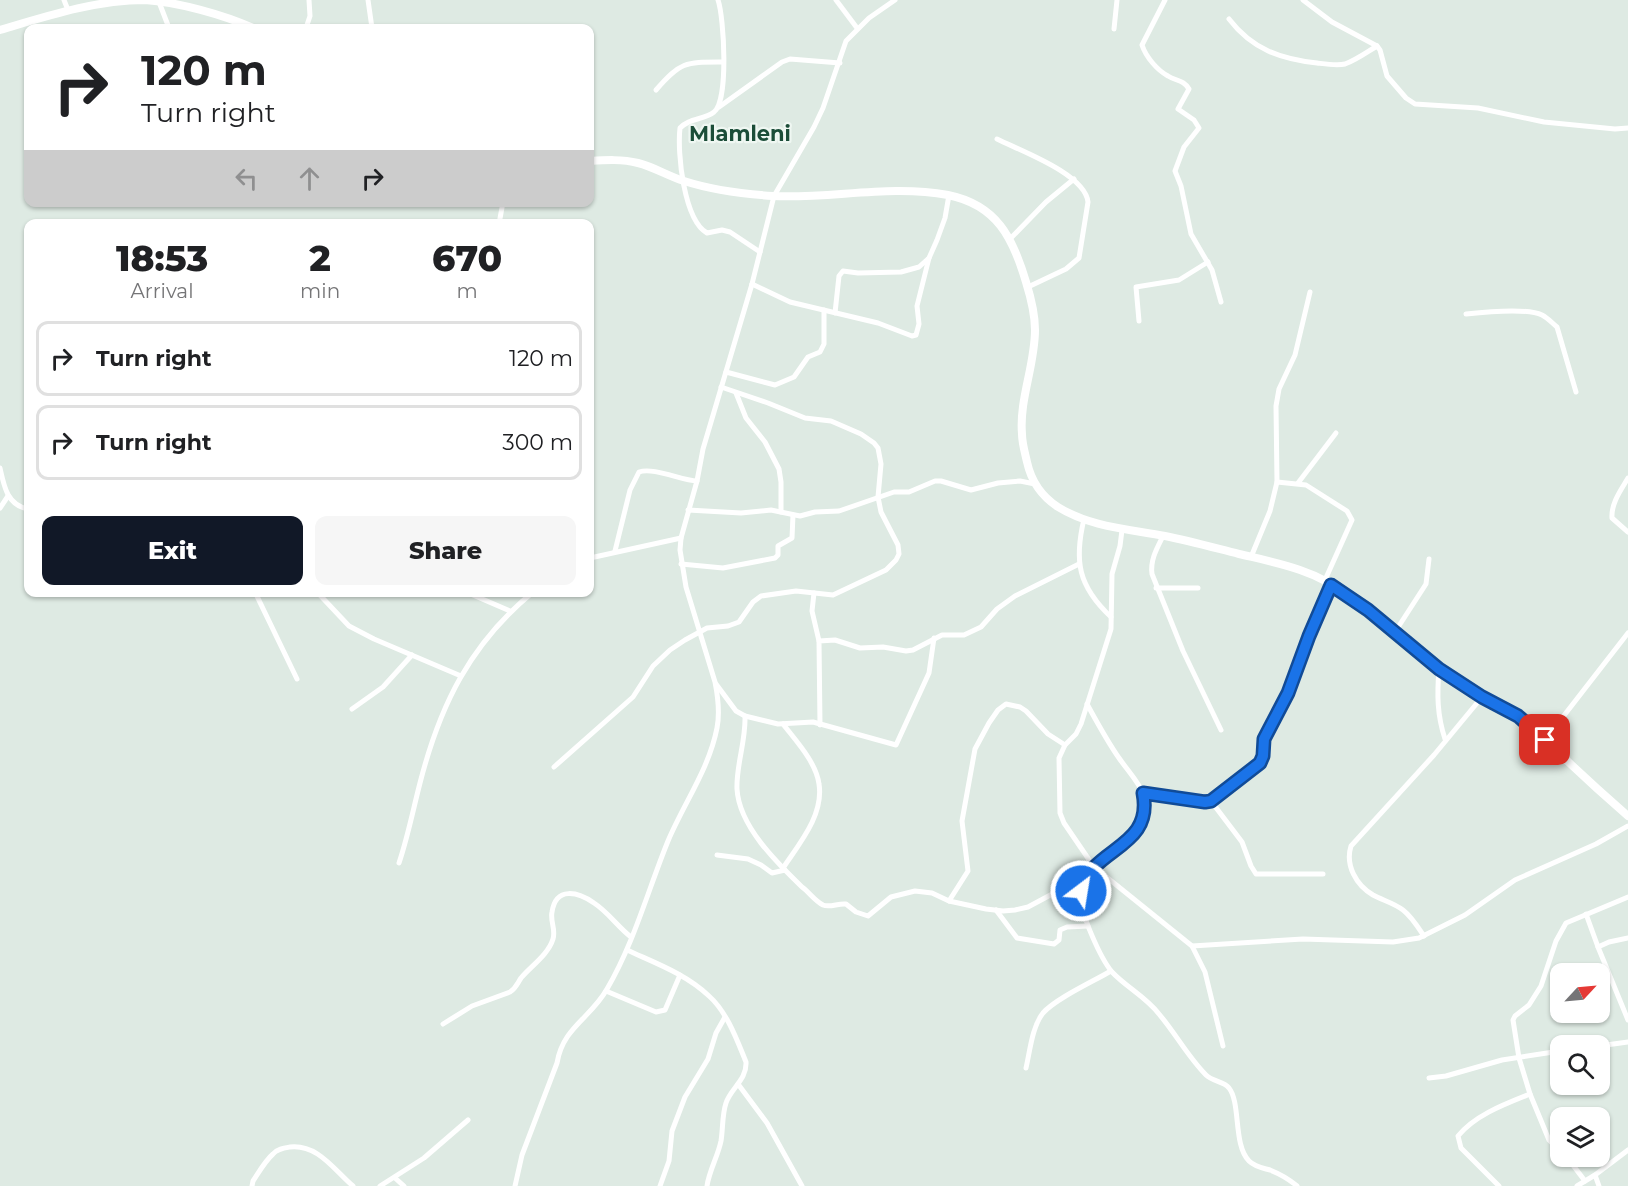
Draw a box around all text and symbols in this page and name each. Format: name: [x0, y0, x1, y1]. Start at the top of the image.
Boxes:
text: 120 m: [141, 44, 267, 96]
icon: right: [42, 48, 120, 126]
text: Turn right: [141, 96, 276, 129]
district label: Mlamleni: [689, 121, 791, 146]
icon: left: [230, 162, 263, 195]
icon: ahead: [293, 162, 326, 195]
icon: right: [356, 162, 389, 195]
text: 18:53: [116, 236, 208, 280]
text: 2: [309, 236, 331, 280]
text: 670: [432, 236, 502, 280]
text: Arrival: [130, 279, 194, 303]
text: min: [300, 279, 340, 303]
text: m: [456, 279, 478, 303]
icon: right: [45, 342, 78, 375]
text: Turn right: [96, 345, 211, 372]
text: 120 m: [509, 345, 573, 372]
icon: right: [45, 426, 78, 459]
text: Turn right: [96, 429, 211, 456]
text: 300 m: [502, 429, 573, 456]
button: Exit: [42, 516, 303, 585]
button: Share: [315, 516, 576, 585]
pin: [1519, 714, 1570, 765]
icon: arrive: [1528, 723, 1561, 756]
position arrow: [1049, 859, 1113, 923]
north arrow: [1550, 963, 1610, 1023]
map controls: [1550, 963, 1610, 1167]
button: search: [1550, 1035, 1610, 1095]
button: layers: [1550, 1107, 1610, 1167]

